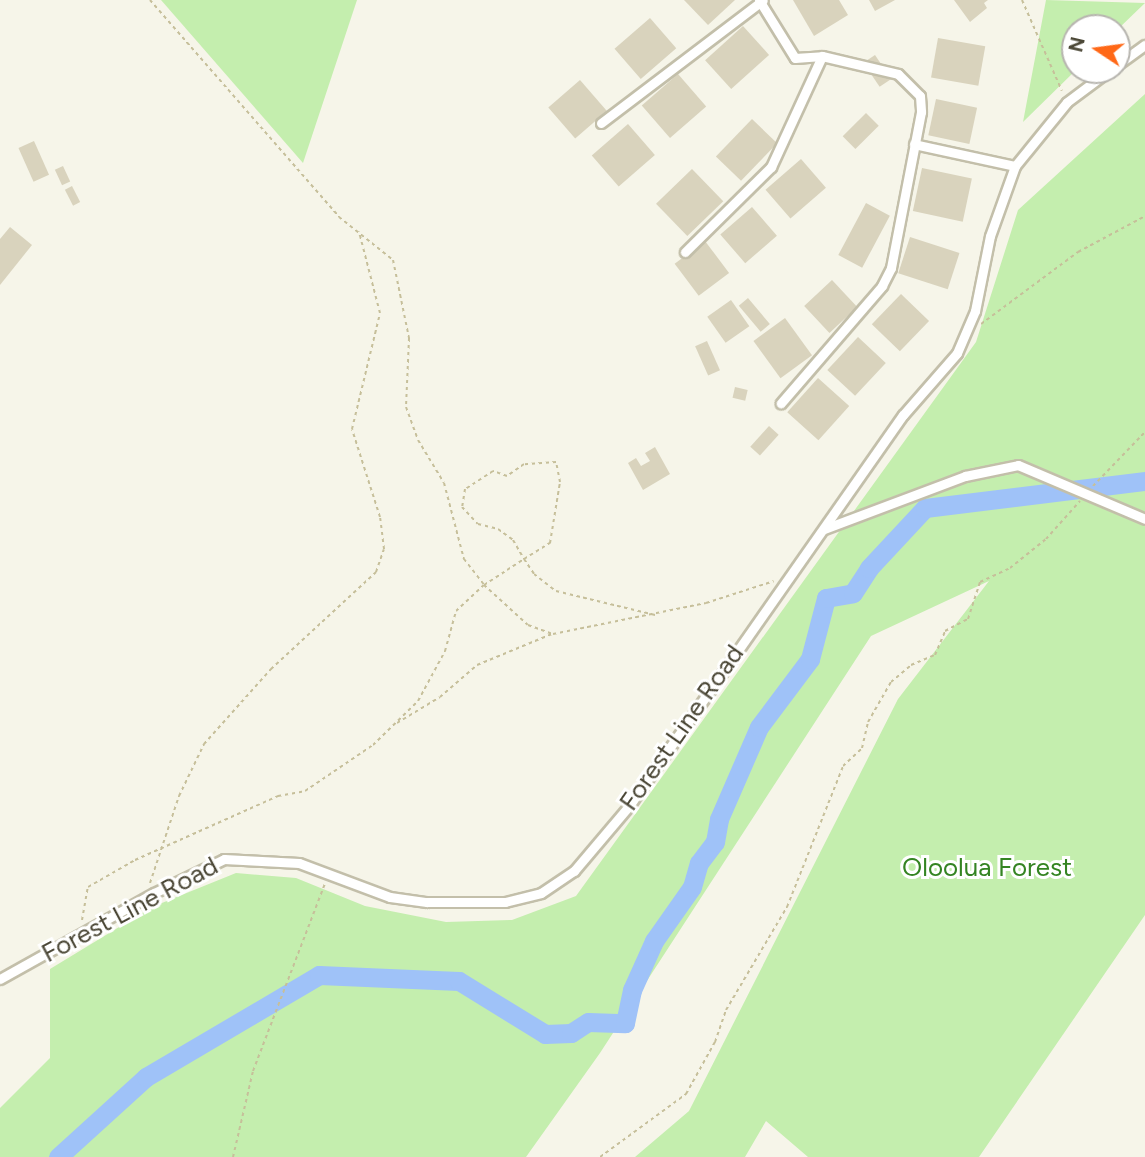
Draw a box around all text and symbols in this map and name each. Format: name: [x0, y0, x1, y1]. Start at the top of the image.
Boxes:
north arrow: [1061, 14, 1131, 84]
text: N: [1064, 35, 1090, 54]
street label: Forest Line Road: [613, 639, 751, 817]
street label: Forest Line Road: [37, 850, 223, 970]
park label: Oloolua Forest: [902, 852, 1072, 884]

